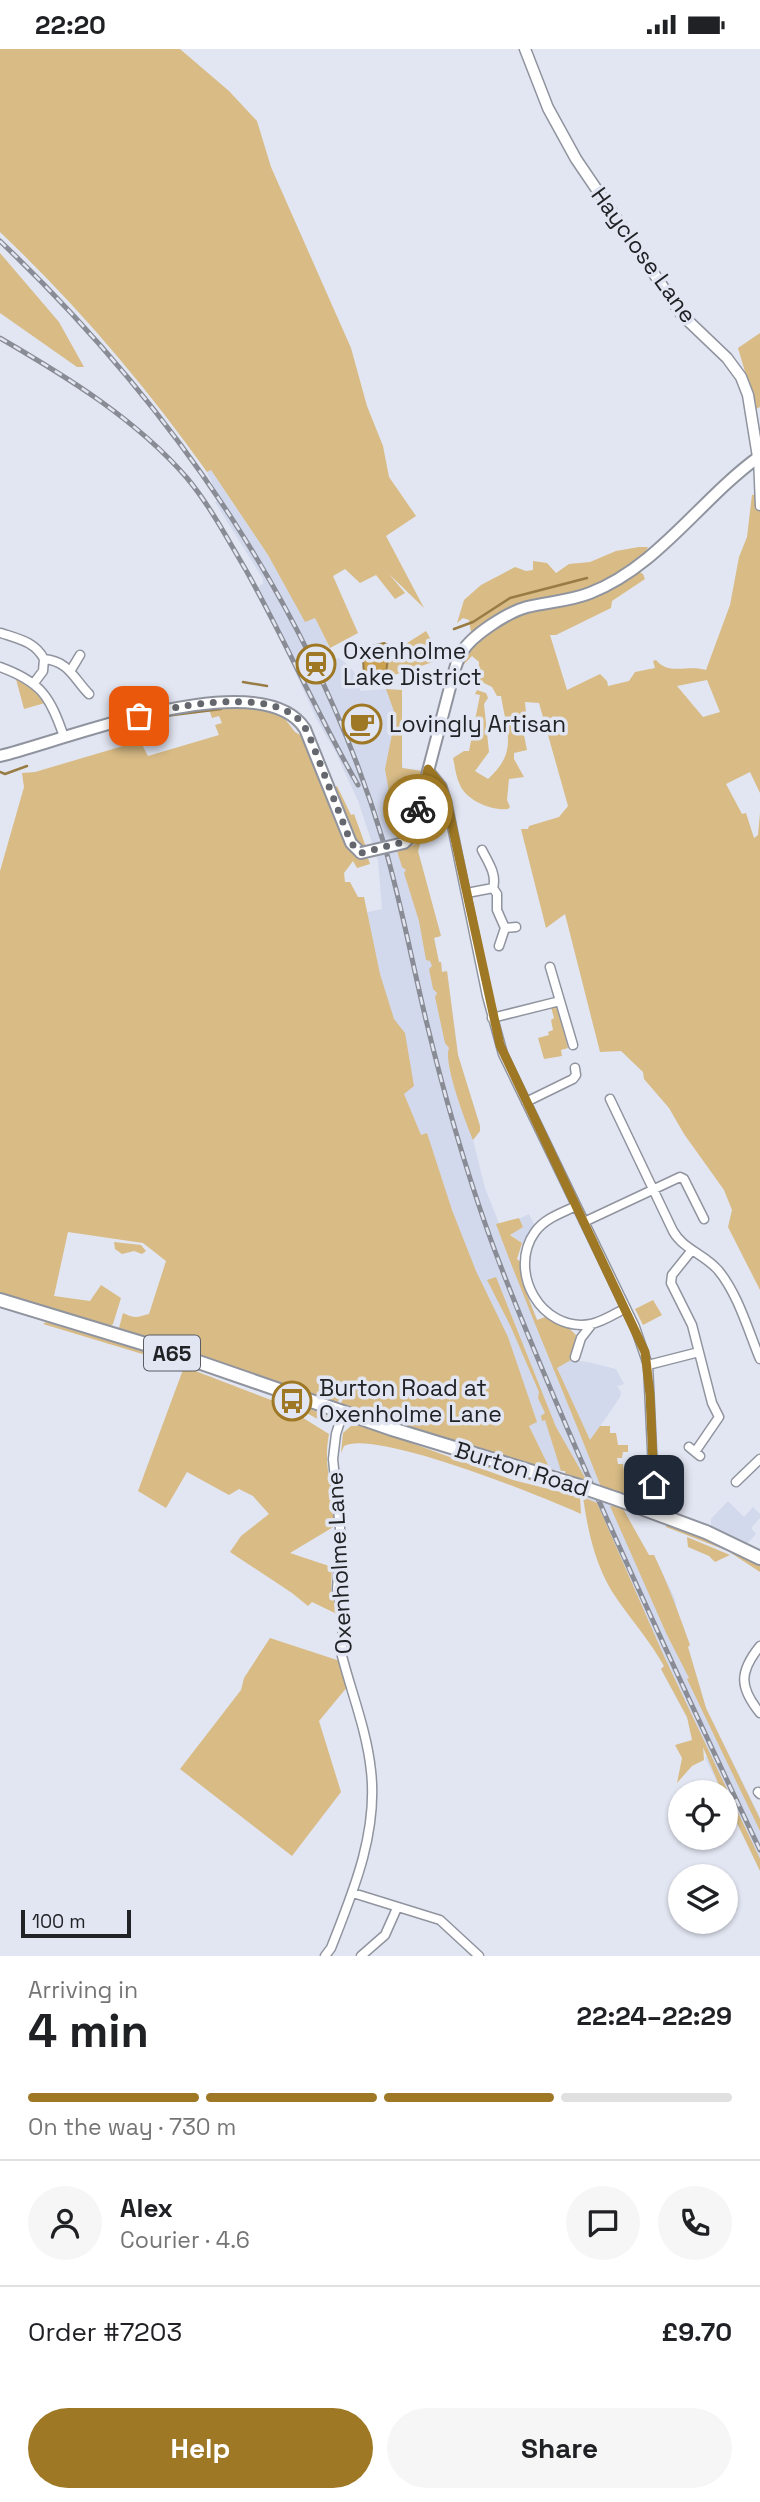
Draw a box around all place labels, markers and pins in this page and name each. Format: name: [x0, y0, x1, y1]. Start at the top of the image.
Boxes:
place label: Oxenholme Lake District: [343, 636, 482, 692]
station icon: Oxenholme Lake District: [295, 643, 337, 685]
pin: [109, 686, 169, 746]
cafe icon: Lovingly Artisan: [341, 703, 383, 745]
place label: Lovingly Artisan: [389, 709, 566, 739]
place label: Burton Road at Oxenholme Lane: [319, 1373, 502, 1429]
bus stop icon: Burton Road at Oxenholme Lane: [271, 1380, 313, 1422]
pin: [624, 1455, 684, 1515]

